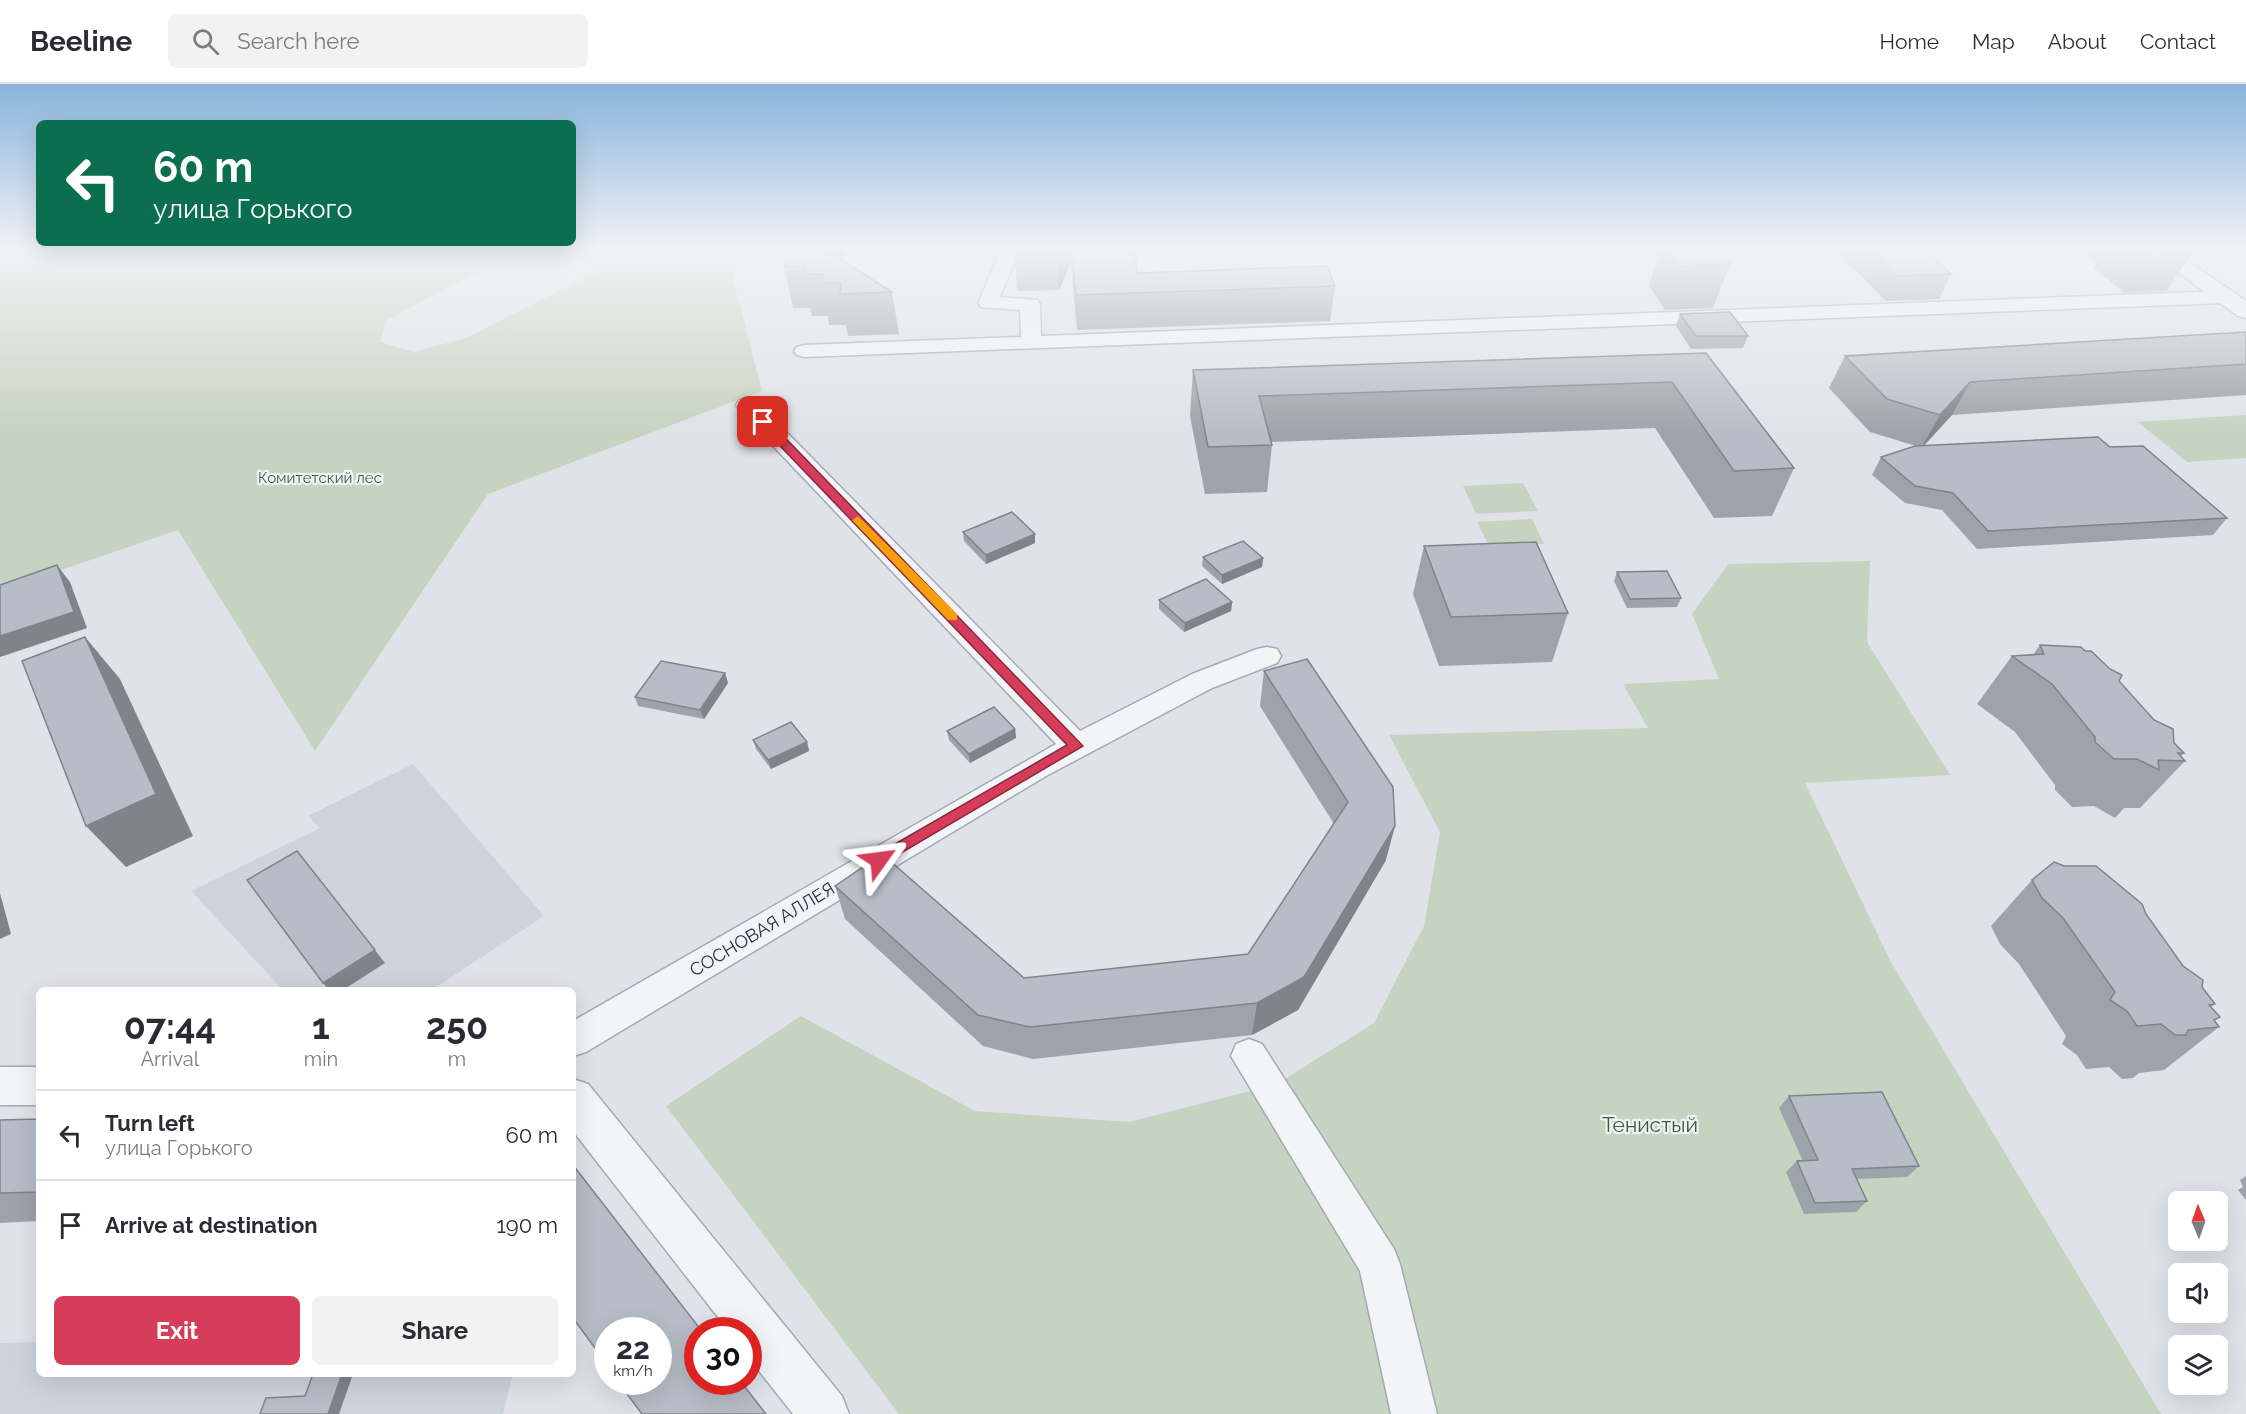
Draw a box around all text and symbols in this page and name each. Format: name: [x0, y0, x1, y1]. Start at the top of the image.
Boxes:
search box: [168, 14, 588, 68]
text: Beeline: [30, 25, 132, 58]
icon: search: [189, 25, 222, 58]
text: Search here: [237, 28, 359, 54]
text: Home: [1880, 29, 1939, 54]
text: Map: [1972, 29, 2015, 54]
text: About: [2048, 29, 2107, 54]
text: Contact: [2140, 29, 2216, 54]
text: 60 m: [153, 143, 253, 192]
icon: left: [54, 144, 132, 222]
text: улица Горького: [153, 193, 352, 224]
pin: [737, 396, 788, 447]
icon: arrive: [746, 405, 779, 438]
park label: Комитетский лес: [258, 469, 382, 487]
position arrow: [847, 828, 911, 892]
street label: СОСНОВАЯ АЛЛЕЯ: [686, 878, 838, 980]
text: 07:44: [124, 1005, 216, 1047]
text: 1: [312, 1005, 330, 1047]
text: 250: [426, 1005, 488, 1047]
text: Arrival: [141, 1047, 199, 1071]
text: min: [304, 1047, 338, 1071]
text: m: [448, 1047, 466, 1071]
text: Turn left: [105, 1110, 195, 1136]
park label: Тенистый: [1602, 1112, 1698, 1137]
icon: left: [54, 1119, 87, 1152]
text: 60 m: [505, 1122, 558, 1148]
text: улица Горького: [105, 1136, 253, 1160]
north arrow: [2168, 1191, 2228, 1251]
map controls: [2168, 1191, 2228, 1395]
icon: arrive: [54, 1209, 87, 1242]
text: Arrive at destination: [105, 1212, 318, 1238]
text: 190 m: [496, 1212, 558, 1238]
button: sound: [2168, 1263, 2228, 1323]
button: Exit: [54, 1296, 300, 1365]
button: Share: [312, 1296, 558, 1365]
speed limit sign: 30: [684, 1317, 762, 1395]
text: 22: [616, 1331, 650, 1366]
button: layers: [2168, 1335, 2228, 1395]
text: km/h: [613, 1362, 653, 1380]

